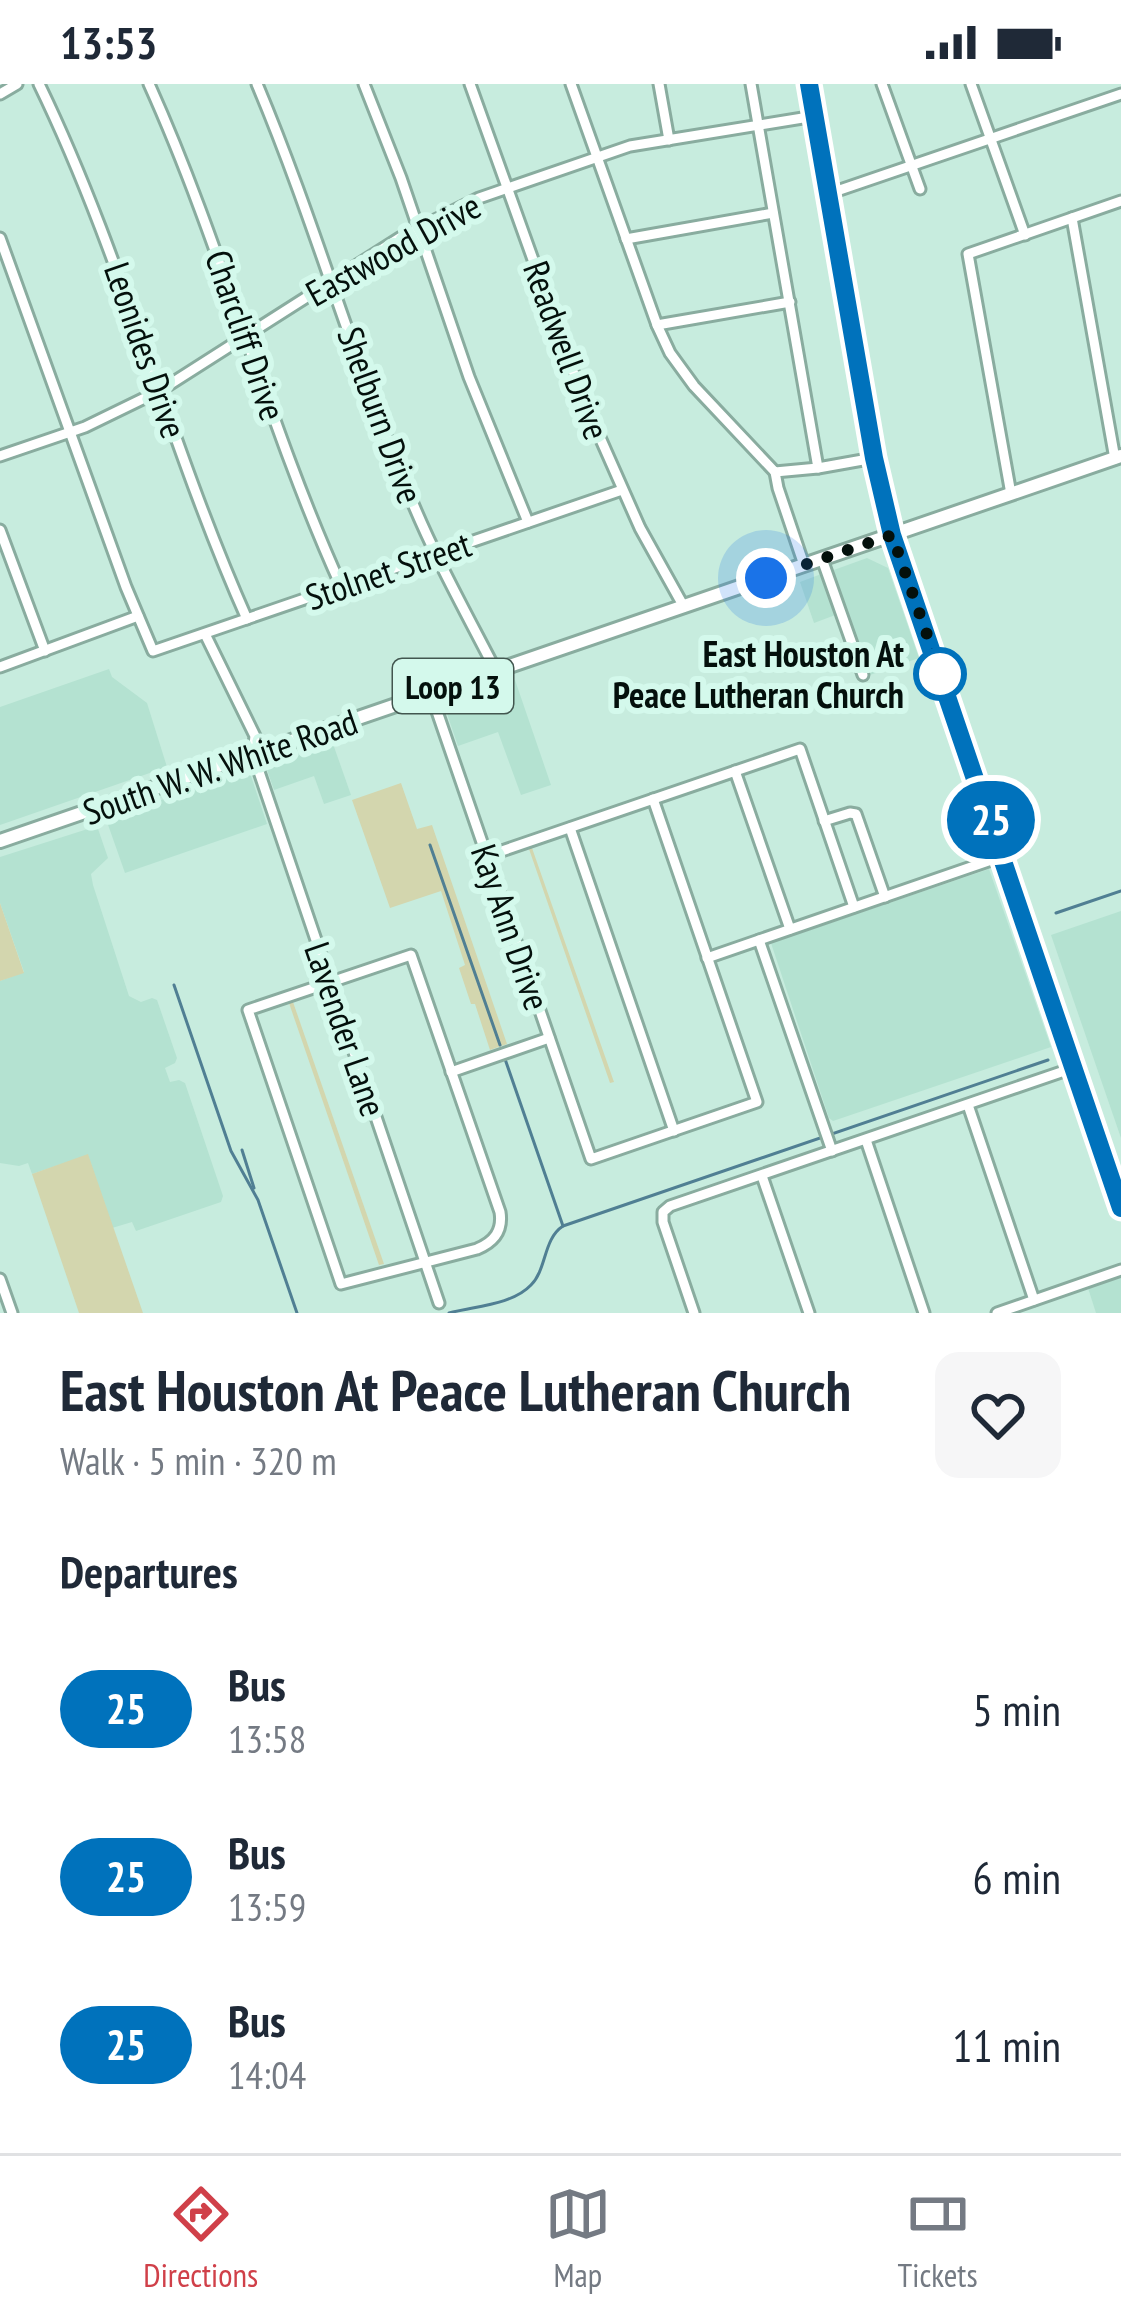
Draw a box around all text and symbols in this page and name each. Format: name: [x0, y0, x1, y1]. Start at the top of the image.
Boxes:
text: 13:53: [60, 13, 157, 71]
street label: Eastwood Drive: [297, 182, 489, 316]
street label: Charcliff Drive: [195, 244, 297, 426]
street label: Readwell Drive: [513, 254, 621, 446]
street label: Leonides Drive: [94, 256, 198, 444]
street label: Shelburn Drive: [327, 320, 435, 510]
street label: Stolnet Street: [299, 520, 477, 620]
your location: [736, 548, 796, 608]
place label: East Houston At Peace Lutheran Church: [613, 630, 905, 718]
marker: East Houston At Peace Lutheran Church: [915, 649, 965, 699]
road number: Loop 13: [393, 659, 513, 713]
street label: South W. W. White Road: [77, 697, 363, 835]
line badge: 25: [937, 781, 1045, 859]
text: 25: [971, 792, 1011, 847]
street label: Kay Ann Drive: [461, 838, 561, 1016]
street label: Lavender Lane: [294, 936, 398, 1122]
button: heart: [935, 1352, 1061, 1478]
text: East Houston At Peace Lutheran Church: [60, 1353, 851, 1427]
text: Walk · 5 min · 320 m: [60, 1435, 337, 1486]
text: Departures: [60, 1542, 238, 1600]
text: Bus: [228, 1655, 286, 1713]
text: 5 min: [972, 1680, 1061, 1738]
text: 25: [106, 1681, 146, 1736]
text: 13:58: [228, 1713, 306, 1764]
text: Bus: [228, 1823, 286, 1881]
text: 6 min: [972, 1848, 1061, 1906]
text: 25: [106, 1849, 146, 1904]
text: 13:59: [228, 1881, 306, 1932]
text: Bus: [228, 1991, 286, 2049]
text: 11 min: [952, 2016, 1061, 2074]
text: 25: [106, 2017, 146, 2072]
text: 14:04: [228, 2049, 306, 2100]
tab: Directions: [143, 2181, 258, 2296]
tab: Map: [545, 2181, 611, 2296]
tab: Tickets: [898, 2181, 978, 2296]

